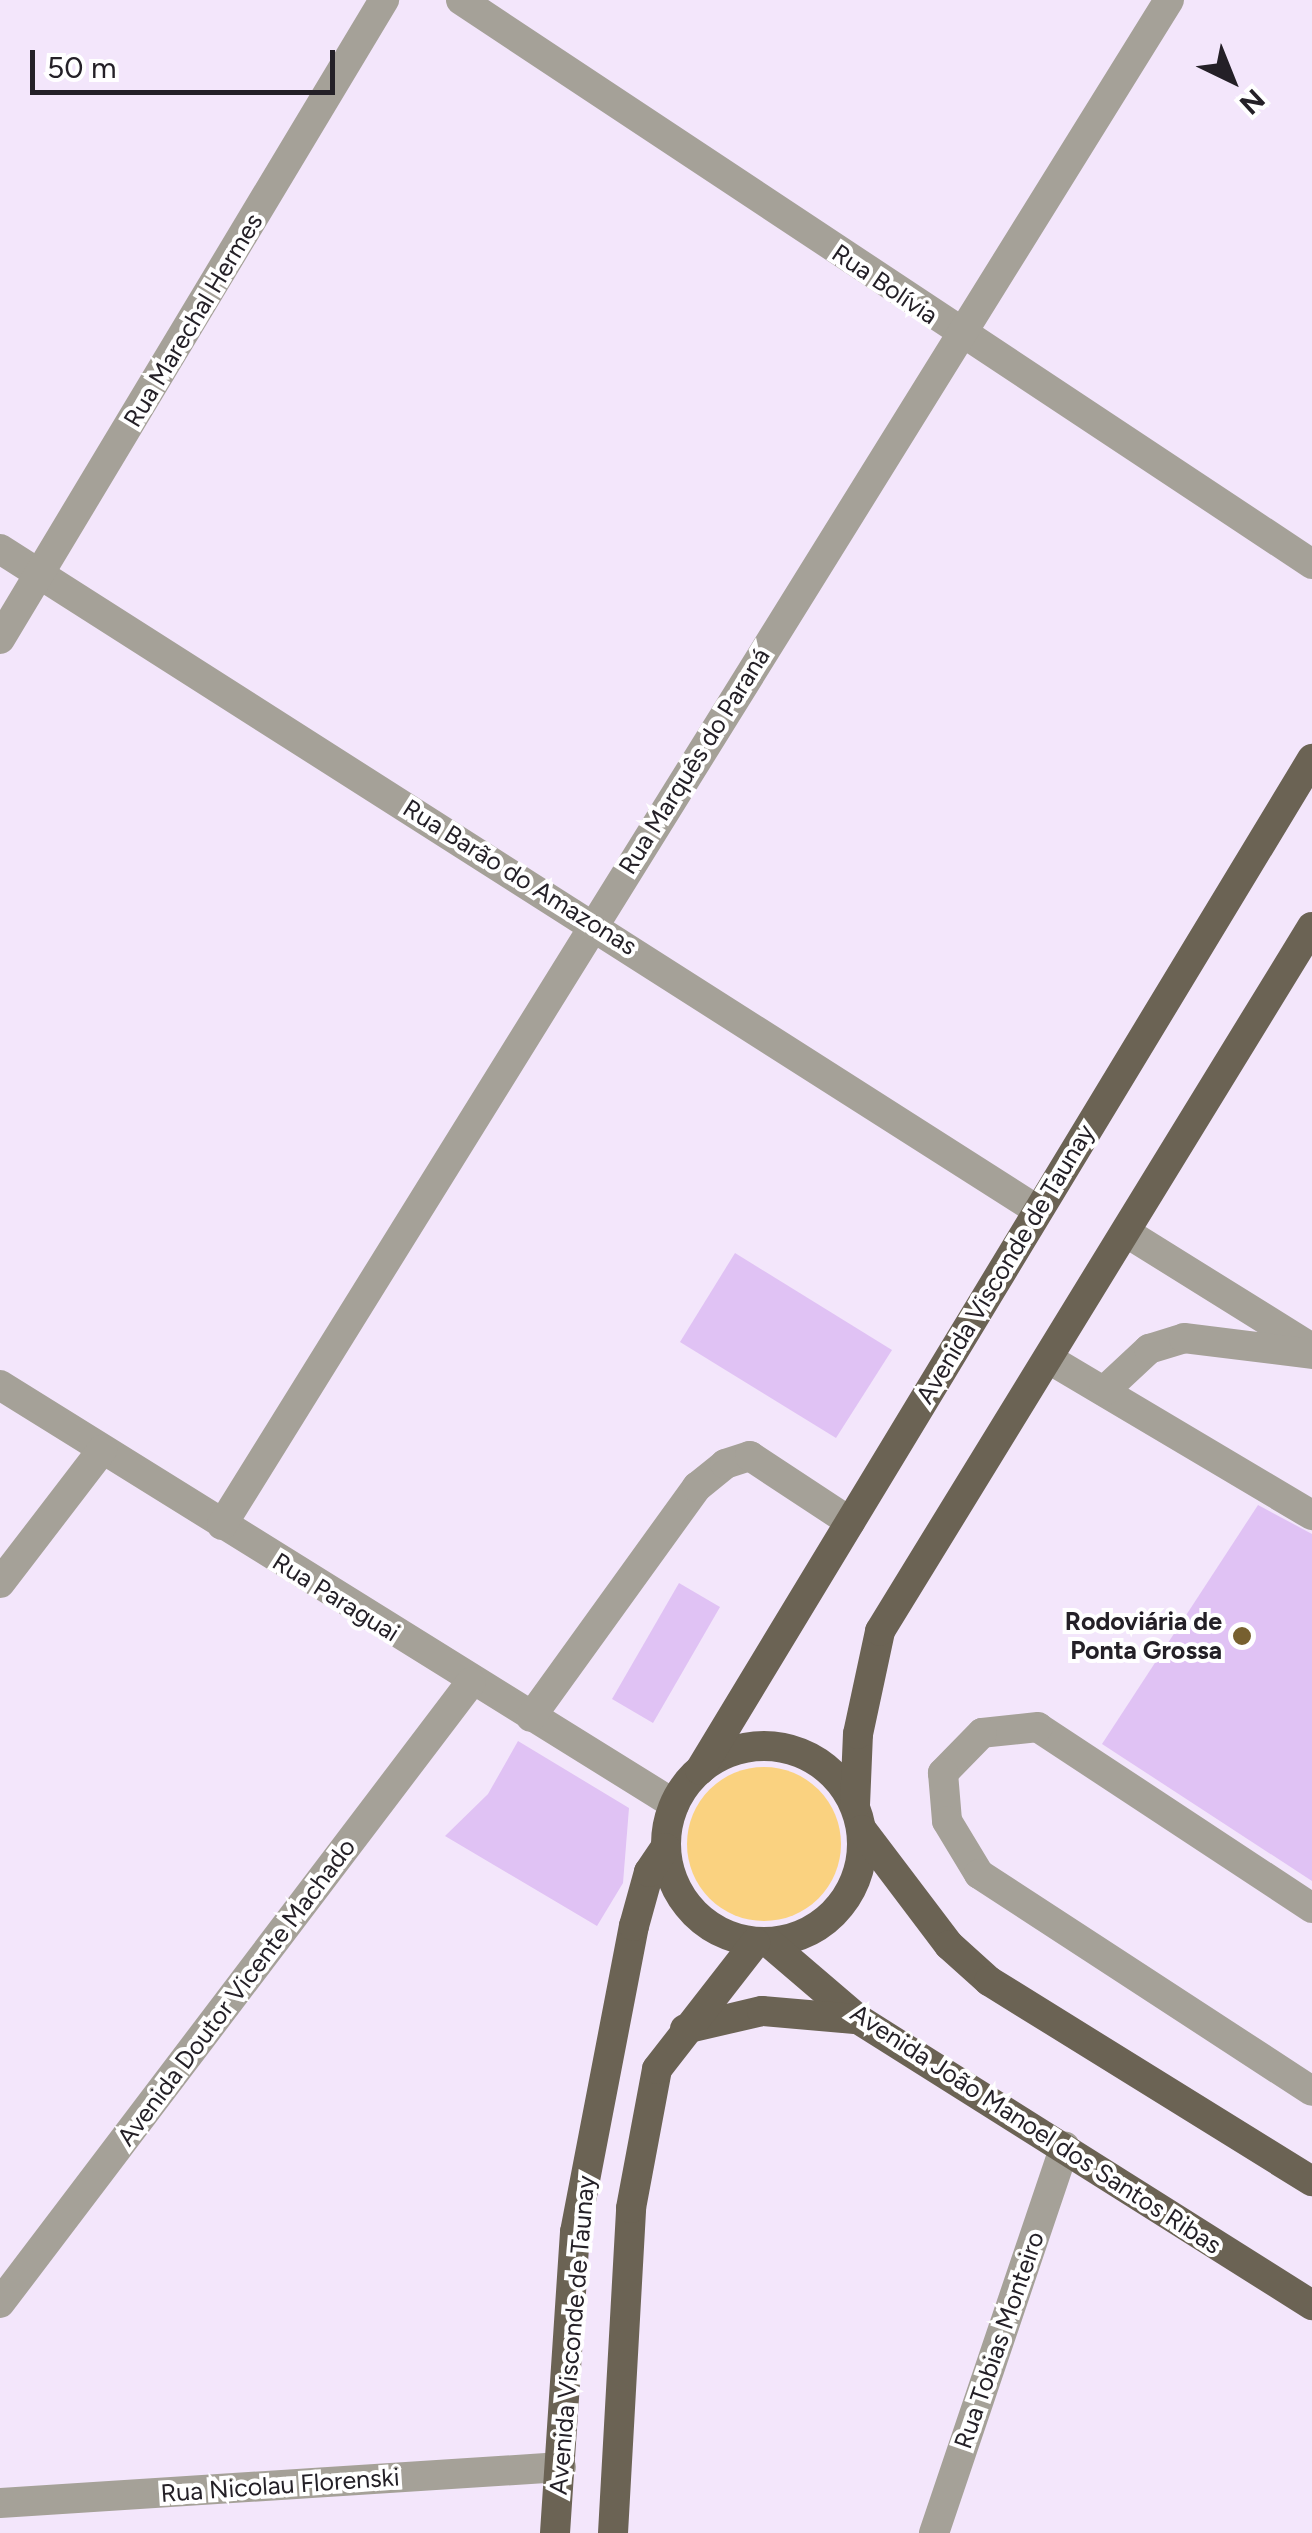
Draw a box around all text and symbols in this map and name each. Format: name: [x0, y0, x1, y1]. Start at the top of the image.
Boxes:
scale bar: [35, 30, 340, 92]
north arrow: [1182, 30, 1282, 130]
text: 50 m: [47, 49, 116, 86]
text: N: [1233, 82, 1272, 122]
street label: Rua Marechal Hermes: [117, 208, 269, 432]
street label: Rua Bolívia: [826, 238, 944, 330]
street label: Rua Marquês do Paraná: [612, 642, 776, 880]
street label: Rua Barão do Amazonas: [398, 793, 642, 961]
street label: Avenida Visconde de Taunay: [910, 1119, 1100, 1409]
street label: Rua Paraguai: [267, 1546, 405, 1648]
place label: Rodoviária de Ponta Grossa: [1065, 1607, 1222, 1666]
marker: Rodoviária de Ponta Grossa: [1231, 1625, 1253, 1647]
street label: Avenida Doutor Vicente Machado: [111, 1832, 361, 2152]
street label: Avenida João Manoel dos Santos Ribas: [845, 1998, 1227, 2260]
street label: Avenida Visconde de Taunay: [543, 2174, 601, 2496]
street label: Rua Tobias Monteiro: [948, 2227, 1050, 2453]
street label: Rua Nicolau Florenski: [160, 2462, 400, 2508]

